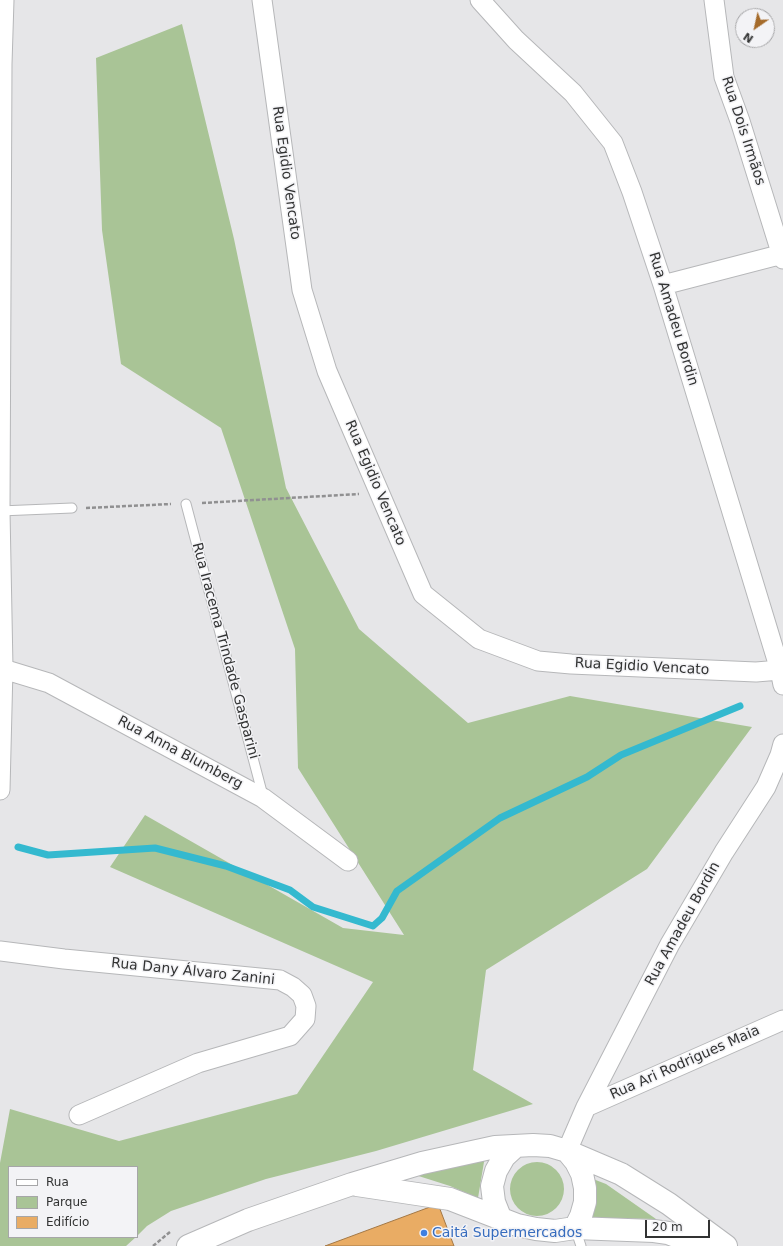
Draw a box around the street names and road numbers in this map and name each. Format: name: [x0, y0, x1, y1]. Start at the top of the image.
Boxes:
street label: Rua Dois Irmãos: [717, 74, 769, 188]
street label: Rua Egidio Vencato: [268, 105, 304, 241]
street label: Rua Amadeu Bordin: [645, 250, 701, 388]
street label: Rua Egidio Vencato: [341, 418, 409, 548]
street label: Rua Iracema Trindade Gasparini: [188, 541, 262, 761]
street label: Rua Egidio Vencato: [574, 655, 710, 679]
street label: Rua Anna Blumberg: [115, 713, 245, 793]
street label: Rua Amadeu Bordin: [642, 859, 724, 989]
street label: Rua Dany Álvaro Zanini: [110, 955, 276, 989]
street label: Rua Ari Rodrigues Maia: [608, 1022, 762, 1104]

